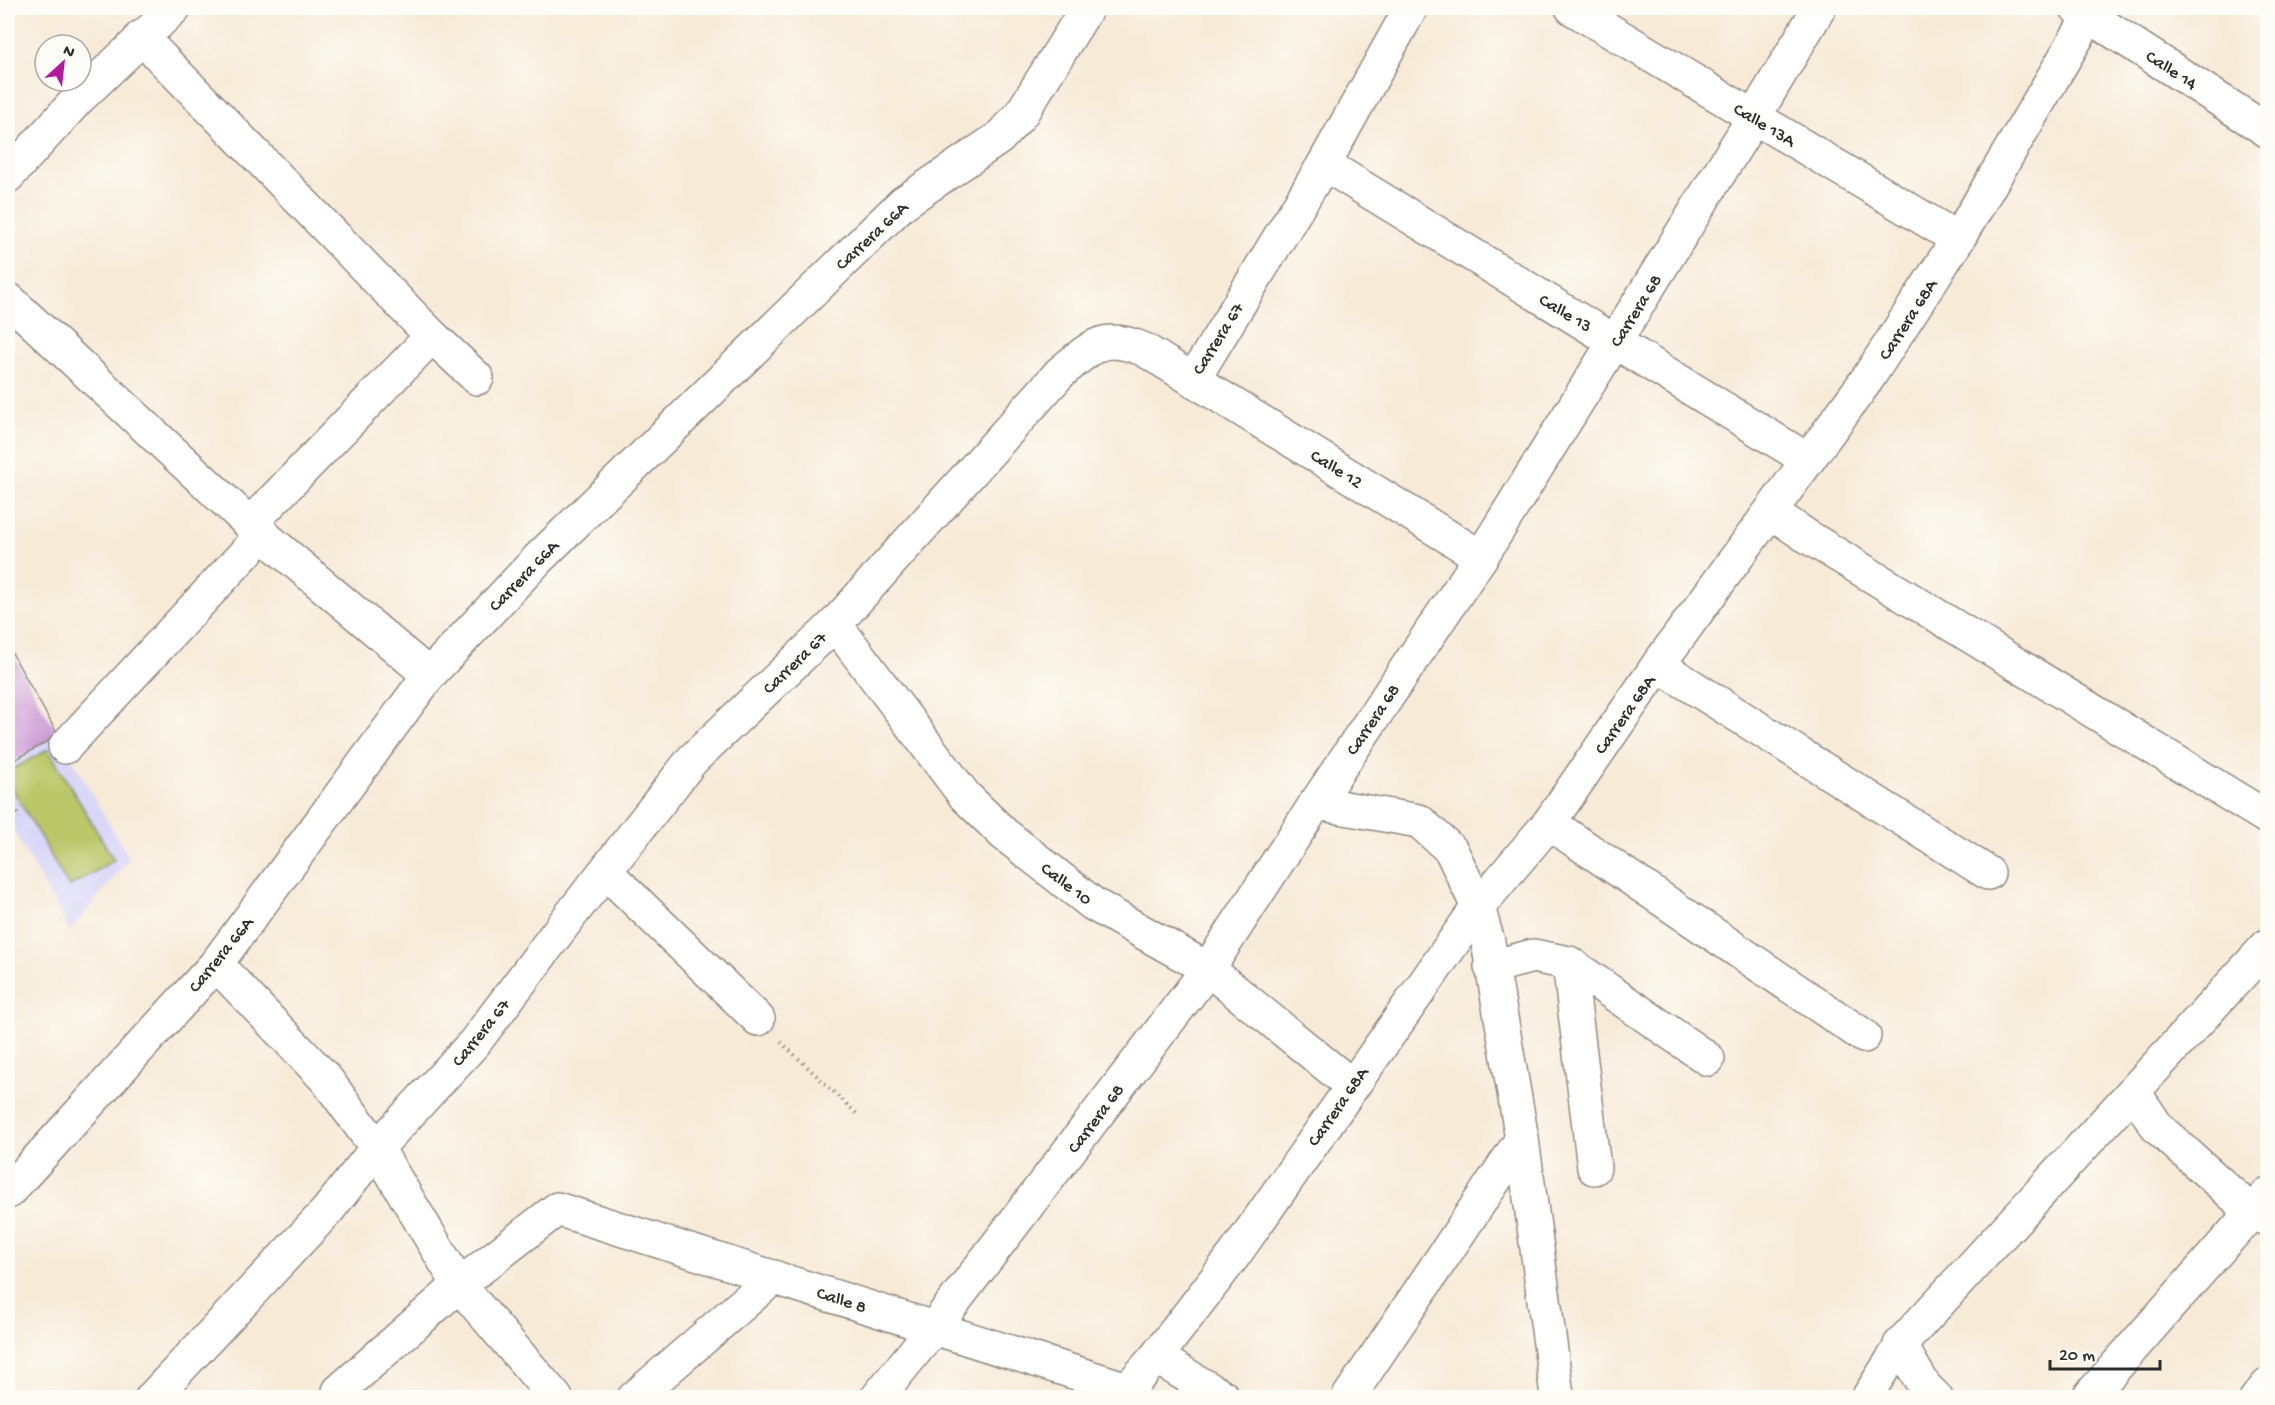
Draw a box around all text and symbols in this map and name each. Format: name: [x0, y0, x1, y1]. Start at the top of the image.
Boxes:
north arrow: [33, 33, 93, 93]
text: N: [59, 42, 78, 64]
street label: Calle 14: [2141, 47, 2201, 96]
street label: Calle 13A: [1729, 100, 1800, 153]
street label: Carrera 66A: [832, 197, 914, 276]
street label: Carrera 68: [1607, 271, 1668, 351]
street label: Carrera 68A: [1875, 275, 1944, 365]
street label: Calle 13: [1535, 290, 1595, 338]
street label: Carrera 67: [1189, 299, 1250, 379]
street label: Calle 12: [1306, 446, 1366, 494]
street label: Carrera 66A: [486, 536, 565, 617]
street label: Carrera 67: [759, 628, 833, 699]
street label: Carrera 68A: [1591, 671, 1662, 759]
street label: Carrera 68: [1343, 681, 1406, 760]
street label: Calle 10: [1036, 859, 1095, 911]
street label: Carrera 66A: [185, 912, 260, 998]
street label: Carrera 67: [448, 995, 516, 1072]
street label: Carrera 68A: [1304, 1063, 1375, 1151]
street label: Carrera 68: [1064, 1081, 1130, 1158]
street label: Calle 8: [814, 1283, 869, 1319]
scale bar: [2050, 1333, 2160, 1371]
text: 20 m: [2059, 1346, 2095, 1367]

